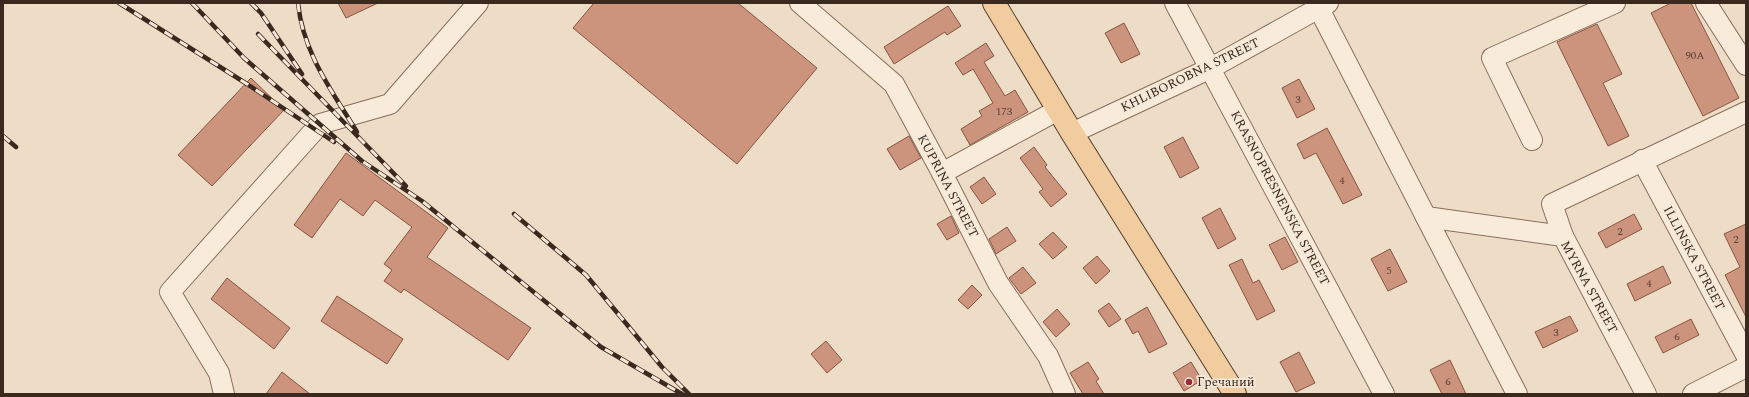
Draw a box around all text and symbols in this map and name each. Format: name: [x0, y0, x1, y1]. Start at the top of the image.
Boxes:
street label: KHLIBOROBNA STREET: [1117, 32, 1263, 117]
house number: 90А: [1685, 47, 1705, 64]
house number: 3: [1295, 91, 1301, 108]
house number: 173: [996, 103, 1013, 120]
street label: KRASNOPRESNENSKA STREET: [1225, 107, 1335, 289]
street label: KUPRINA STREET: [912, 131, 984, 241]
house number: 4: [1339, 172, 1345, 189]
street label: ILLINSKA STREET: [1658, 202, 1730, 314]
house number: 2: [1617, 223, 1623, 240]
house number: 2: [1733, 231, 1739, 248]
street label: MYRNA STREET: [1555, 237, 1623, 337]
house number: 5: [1386, 262, 1392, 279]
house number: 4: [1646, 275, 1652, 292]
house number: 3: [1553, 324, 1559, 341]
house number: 6: [1674, 328, 1680, 345]
place label: Гречаний: [1197, 372, 1255, 392]
house number: 6: [1445, 373, 1451, 390]
marker: Гречаний: [1184, 377, 1194, 387]

